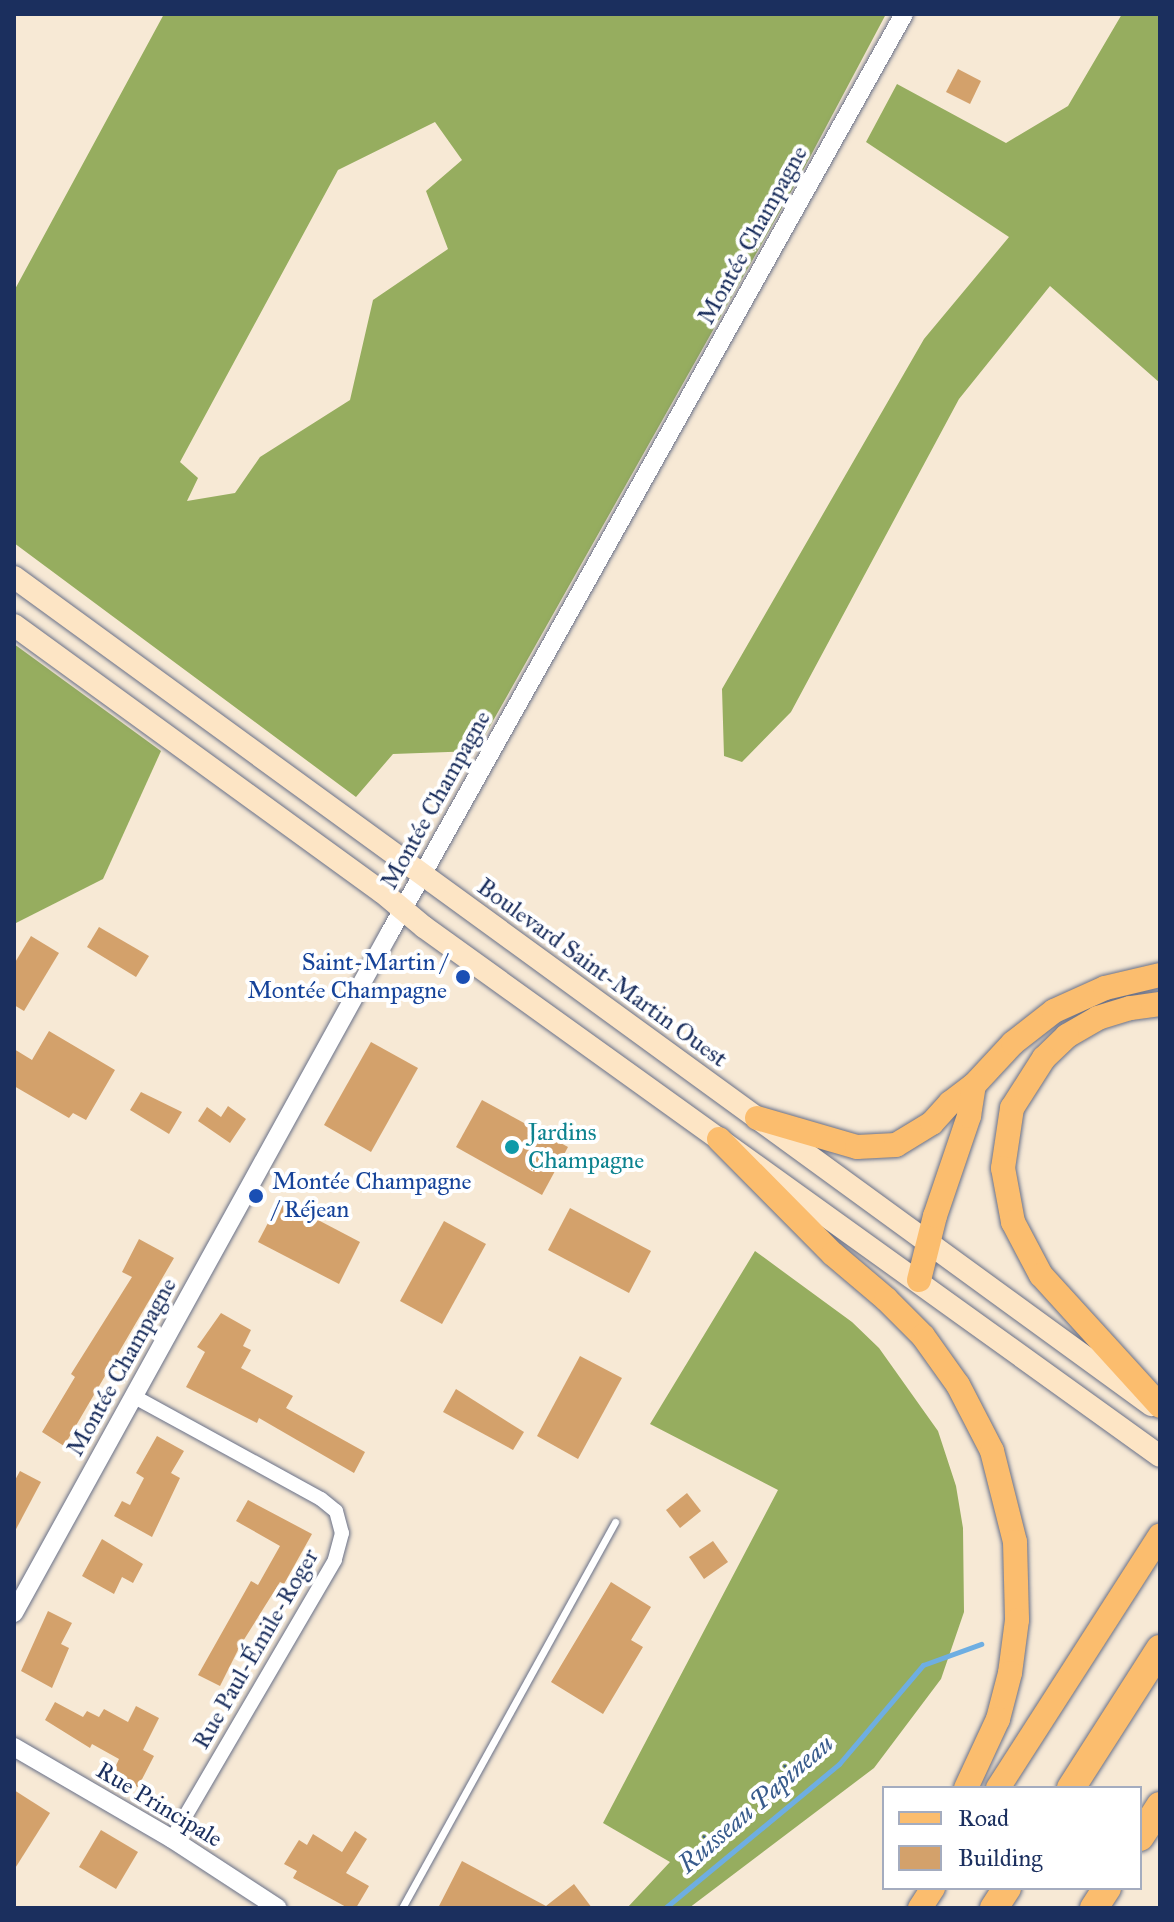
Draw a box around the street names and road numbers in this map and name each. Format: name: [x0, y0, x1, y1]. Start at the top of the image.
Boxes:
street label: Montée Champagne: [692, 141, 814, 329]
street label: Montée Champagne: [375, 706, 497, 894]
street label: Boulevard Saint-Martin Ouest: [471, 873, 733, 1073]
street label: Montée Champagne: [61, 1273, 183, 1461]
street label: Rue Paul-Émile-Roger: [187, 1544, 325, 1754]
street label: Rue Principale: [91, 1756, 227, 1854]

